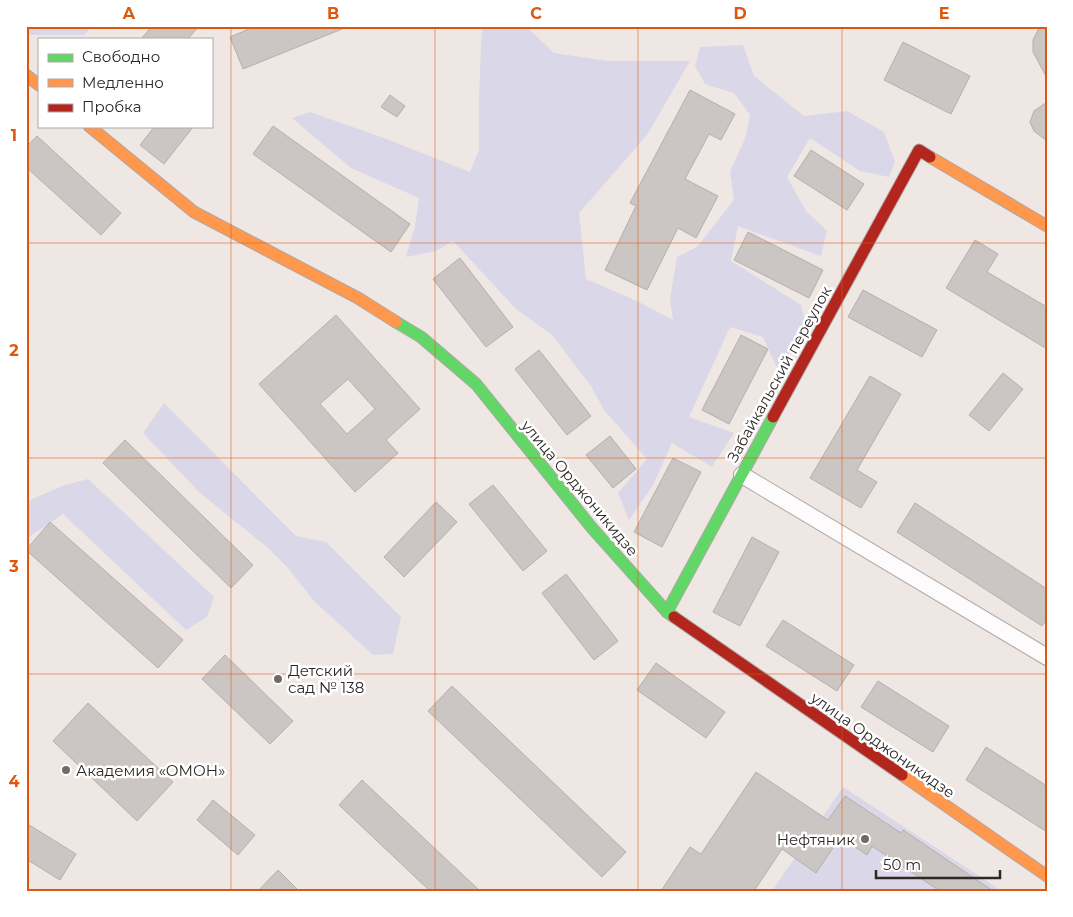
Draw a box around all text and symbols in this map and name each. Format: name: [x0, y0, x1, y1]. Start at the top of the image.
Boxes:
text: A: [122, 4, 136, 23]
text: B: [327, 4, 339, 23]
text: C: [530, 4, 542, 23]
text: D: [733, 4, 747, 23]
text: E: [939, 4, 949, 23]
legend: [38, 38, 212, 128]
text: Свободно: [82, 47, 160, 66]
text: Медленно: [82, 73, 164, 92]
text: Пробка: [82, 97, 141, 116]
text: 1: [11, 126, 17, 145]
street label: Забайкальский переулок: [723, 282, 836, 465]
text: 2: [9, 341, 19, 360]
street label: улица Орджоникидзе: [517, 415, 642, 560]
text: 3: [8, 557, 19, 576]
place label: Детский сад № 138: [288, 661, 364, 697]
marker: Детский сад № 138: [272, 673, 284, 685]
street label: улица Орджоникидзе: [806, 687, 959, 802]
place label: Академия «ОМОН»: [76, 761, 225, 780]
marker: Академия «ОМОН»: [60, 764, 72, 776]
text: 4: [8, 772, 20, 791]
place label: Нефтяник: [777, 830, 855, 849]
marker: Нефтяник: [859, 833, 871, 845]
scale bar: [876, 847, 999, 879]
text: 50 m: [883, 855, 921, 874]

